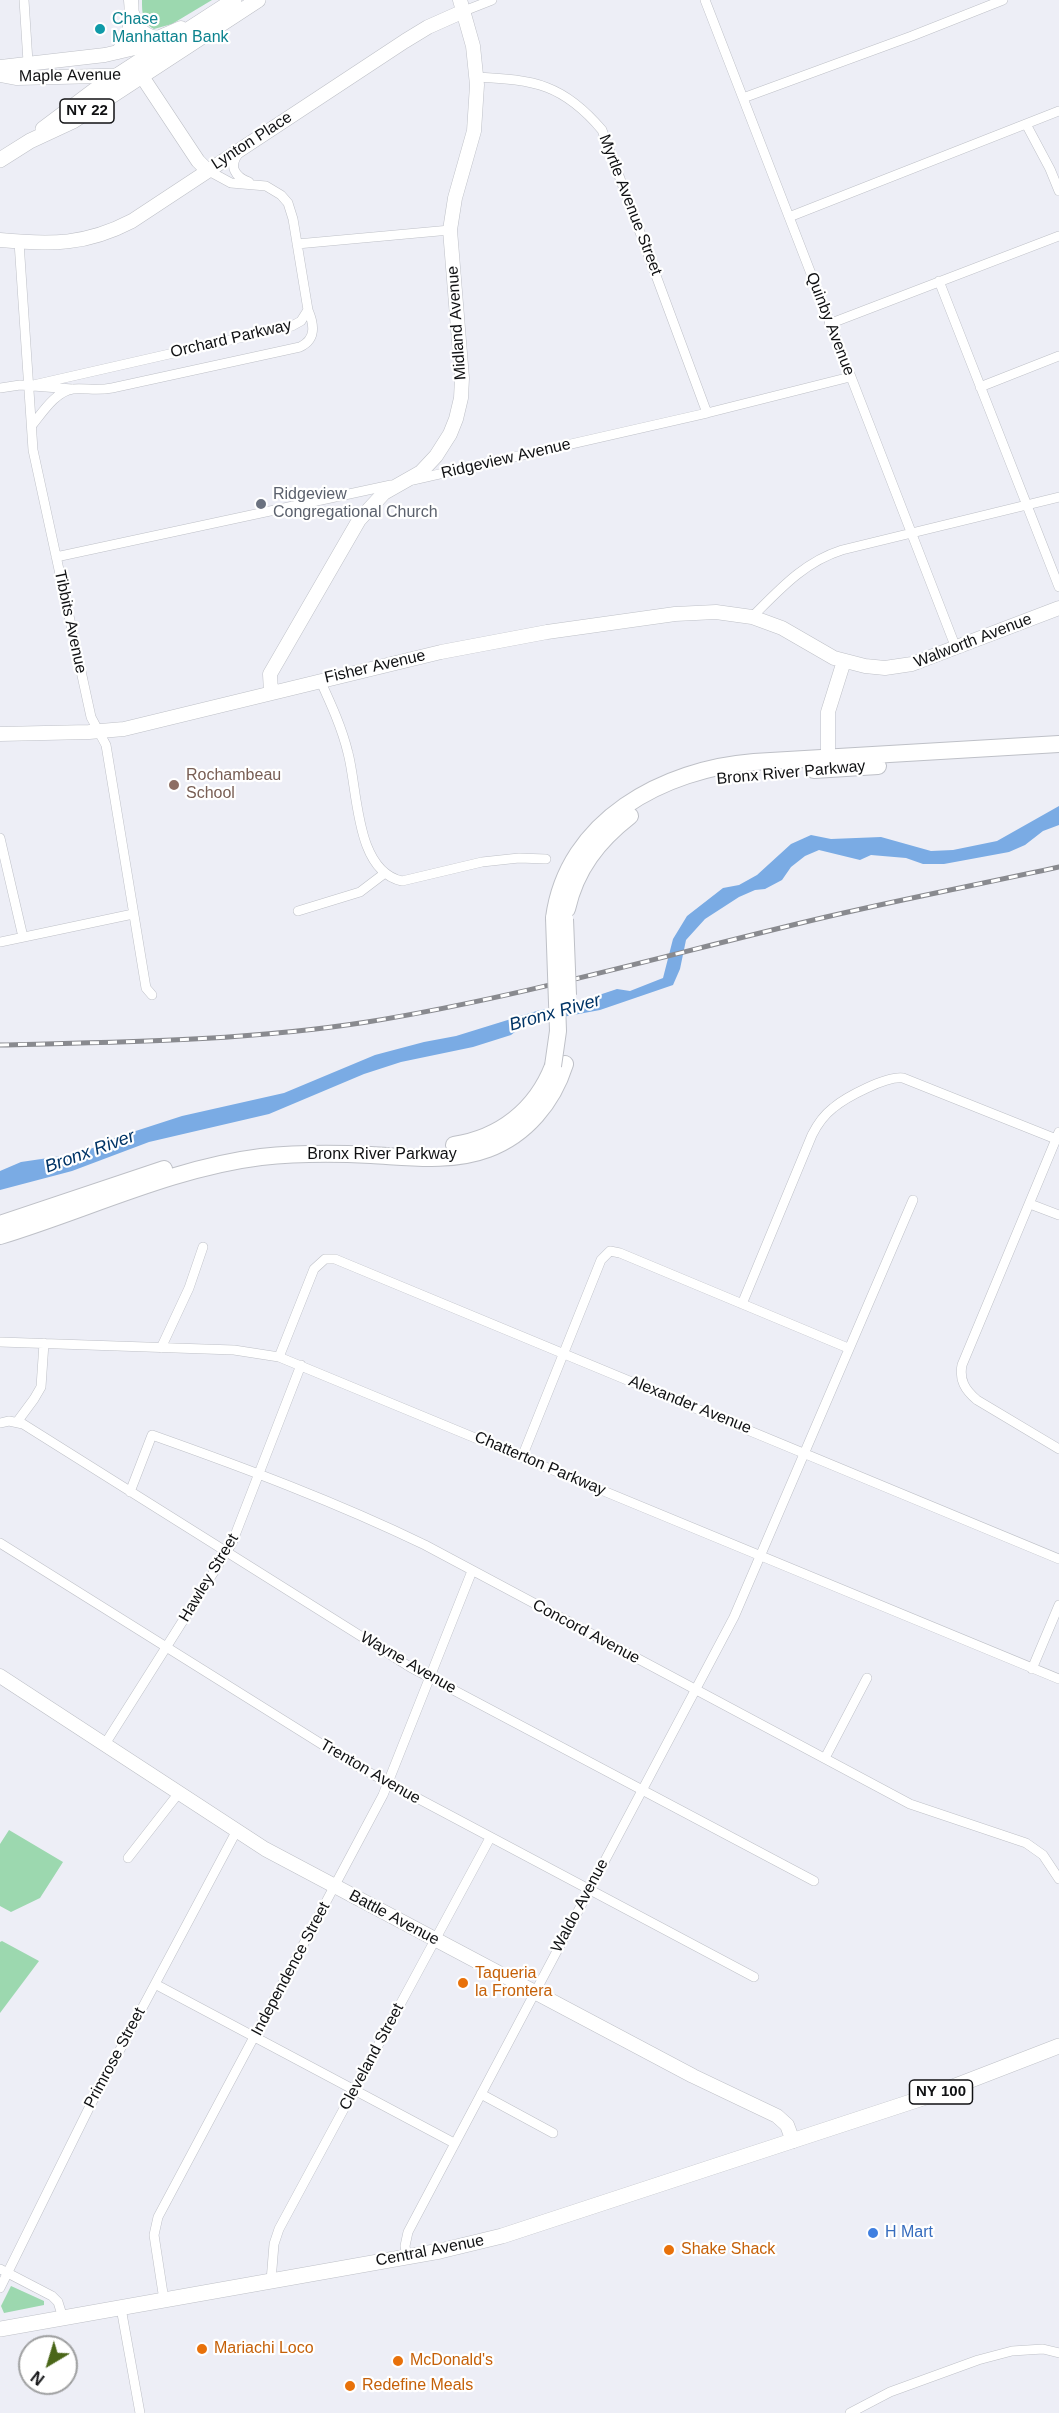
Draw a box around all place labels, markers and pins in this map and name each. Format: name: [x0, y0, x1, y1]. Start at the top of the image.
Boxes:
place label: Chase Manhattan Bank: [112, 10, 229, 48]
marker: Chase Manhattan Bank: [93, 22, 107, 36]
place label: Ridgeview Congregational Church: [273, 485, 438, 523]
marker: Ridgeview Congregational Church: [254, 497, 268, 511]
place label: Rochambeau School: [186, 766, 281, 804]
marker: Rochambeau School: [167, 778, 181, 792]
place label: Taqueria la Frontera: [475, 1964, 552, 2002]
marker: Taqueria la Frontera: [456, 1976, 470, 1990]
place label: H Mart: [885, 2223, 933, 2243]
marker: H Mart: [866, 2226, 880, 2240]
place label: Shake Shack: [681, 2240, 775, 2260]
marker: Shake Shack: [662, 2243, 676, 2257]
place label: Mariachi Loco: [214, 2339, 314, 2359]
marker: Mariachi Loco: [195, 2342, 209, 2356]
place label: McDonald's: [410, 2351, 493, 2371]
marker: McDonald's: [391, 2354, 405, 2368]
place label: Redefine Meals: [362, 2376, 473, 2396]
marker: Redefine Meals: [343, 2379, 357, 2393]

